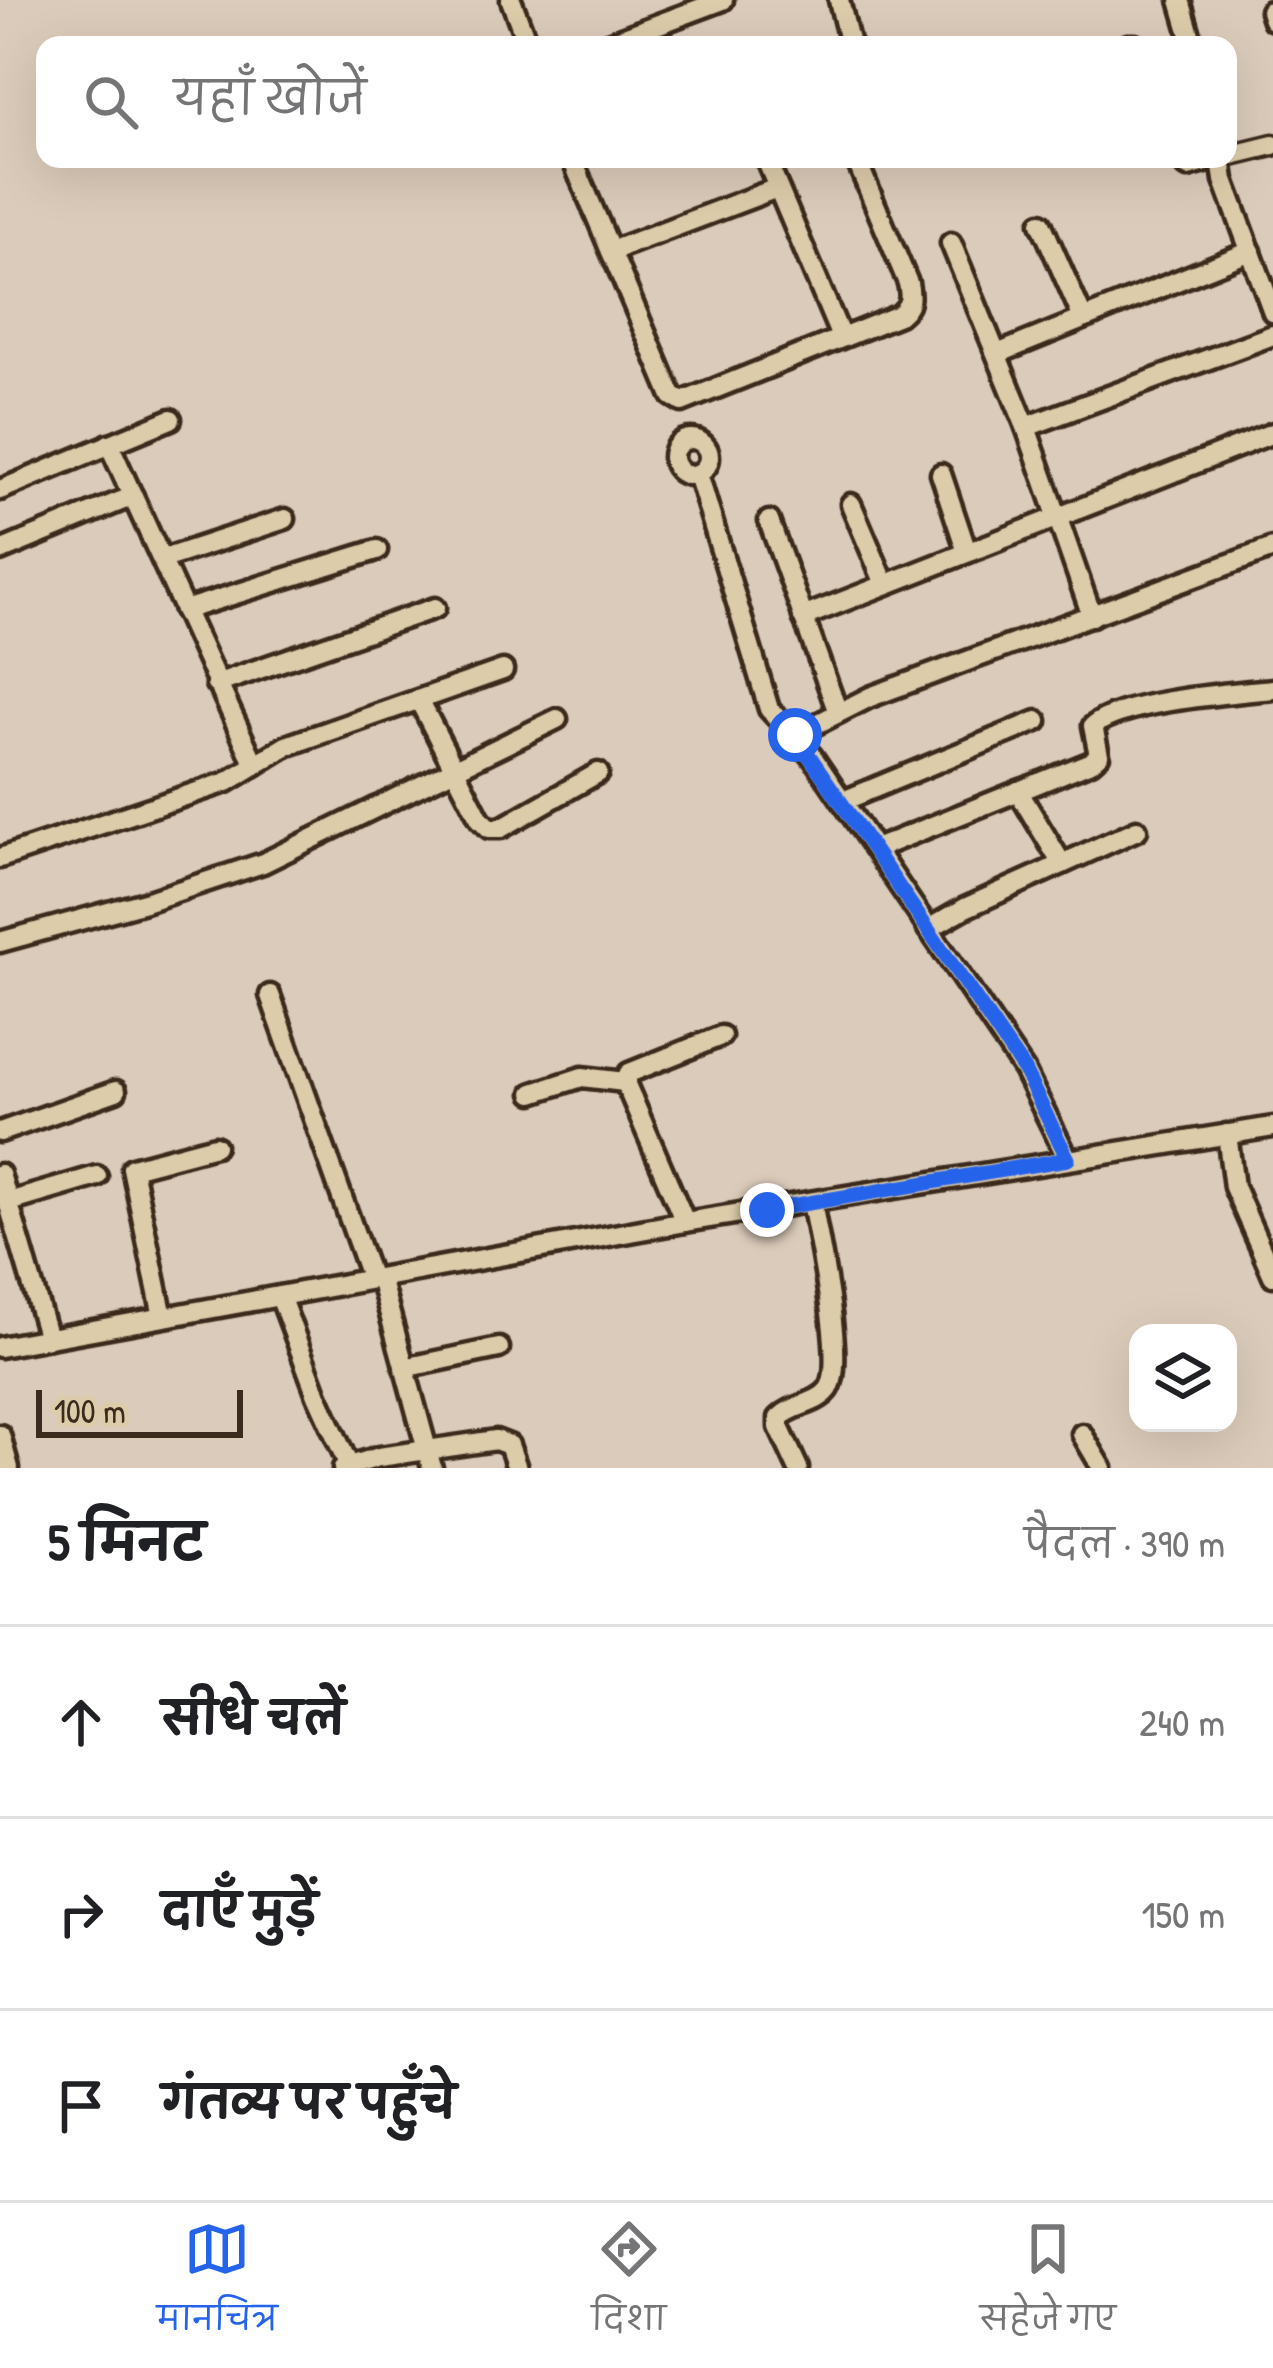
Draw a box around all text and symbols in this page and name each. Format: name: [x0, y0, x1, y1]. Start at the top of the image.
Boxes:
search box: [36, 36, 1237, 168]
text: यहाँ खोजें: [174, 67, 366, 128]
icon: search: [78, 69, 144, 135]
route start: [768, 708, 822, 762]
route end: [740, 1183, 794, 1237]
map controls: [1129, 1324, 1237, 1432]
button: layers: [1129, 1324, 1237, 1432]
scale bar: [36, 1384, 243, 1437]
text: 100 m: [54, 1389, 126, 1433]
text: 5 मिनट: [48, 1507, 205, 1576]
text: पैदल · 390 m: [1024, 1516, 1225, 1569]
text: सीधे चलें: [162, 1687, 345, 1748]
icon: ahead: [48, 1689, 114, 1755]
text: 240 m: [1139, 1695, 1225, 1748]
text: दाएँ मुड़ें: [162, 1879, 317, 1940]
icon: right: [48, 1881, 114, 1947]
text: 150 m: [1141, 1887, 1225, 1940]
text: गंतव्य पर पहुँचे: [162, 2071, 456, 2132]
icon: arrive: [48, 2073, 114, 2139]
tab: मानचित्र: [157, 2216, 278, 2355]
tab: दिशा: [591, 2216, 666, 2355]
tab: सहेजे गए: [980, 2216, 1116, 2355]

